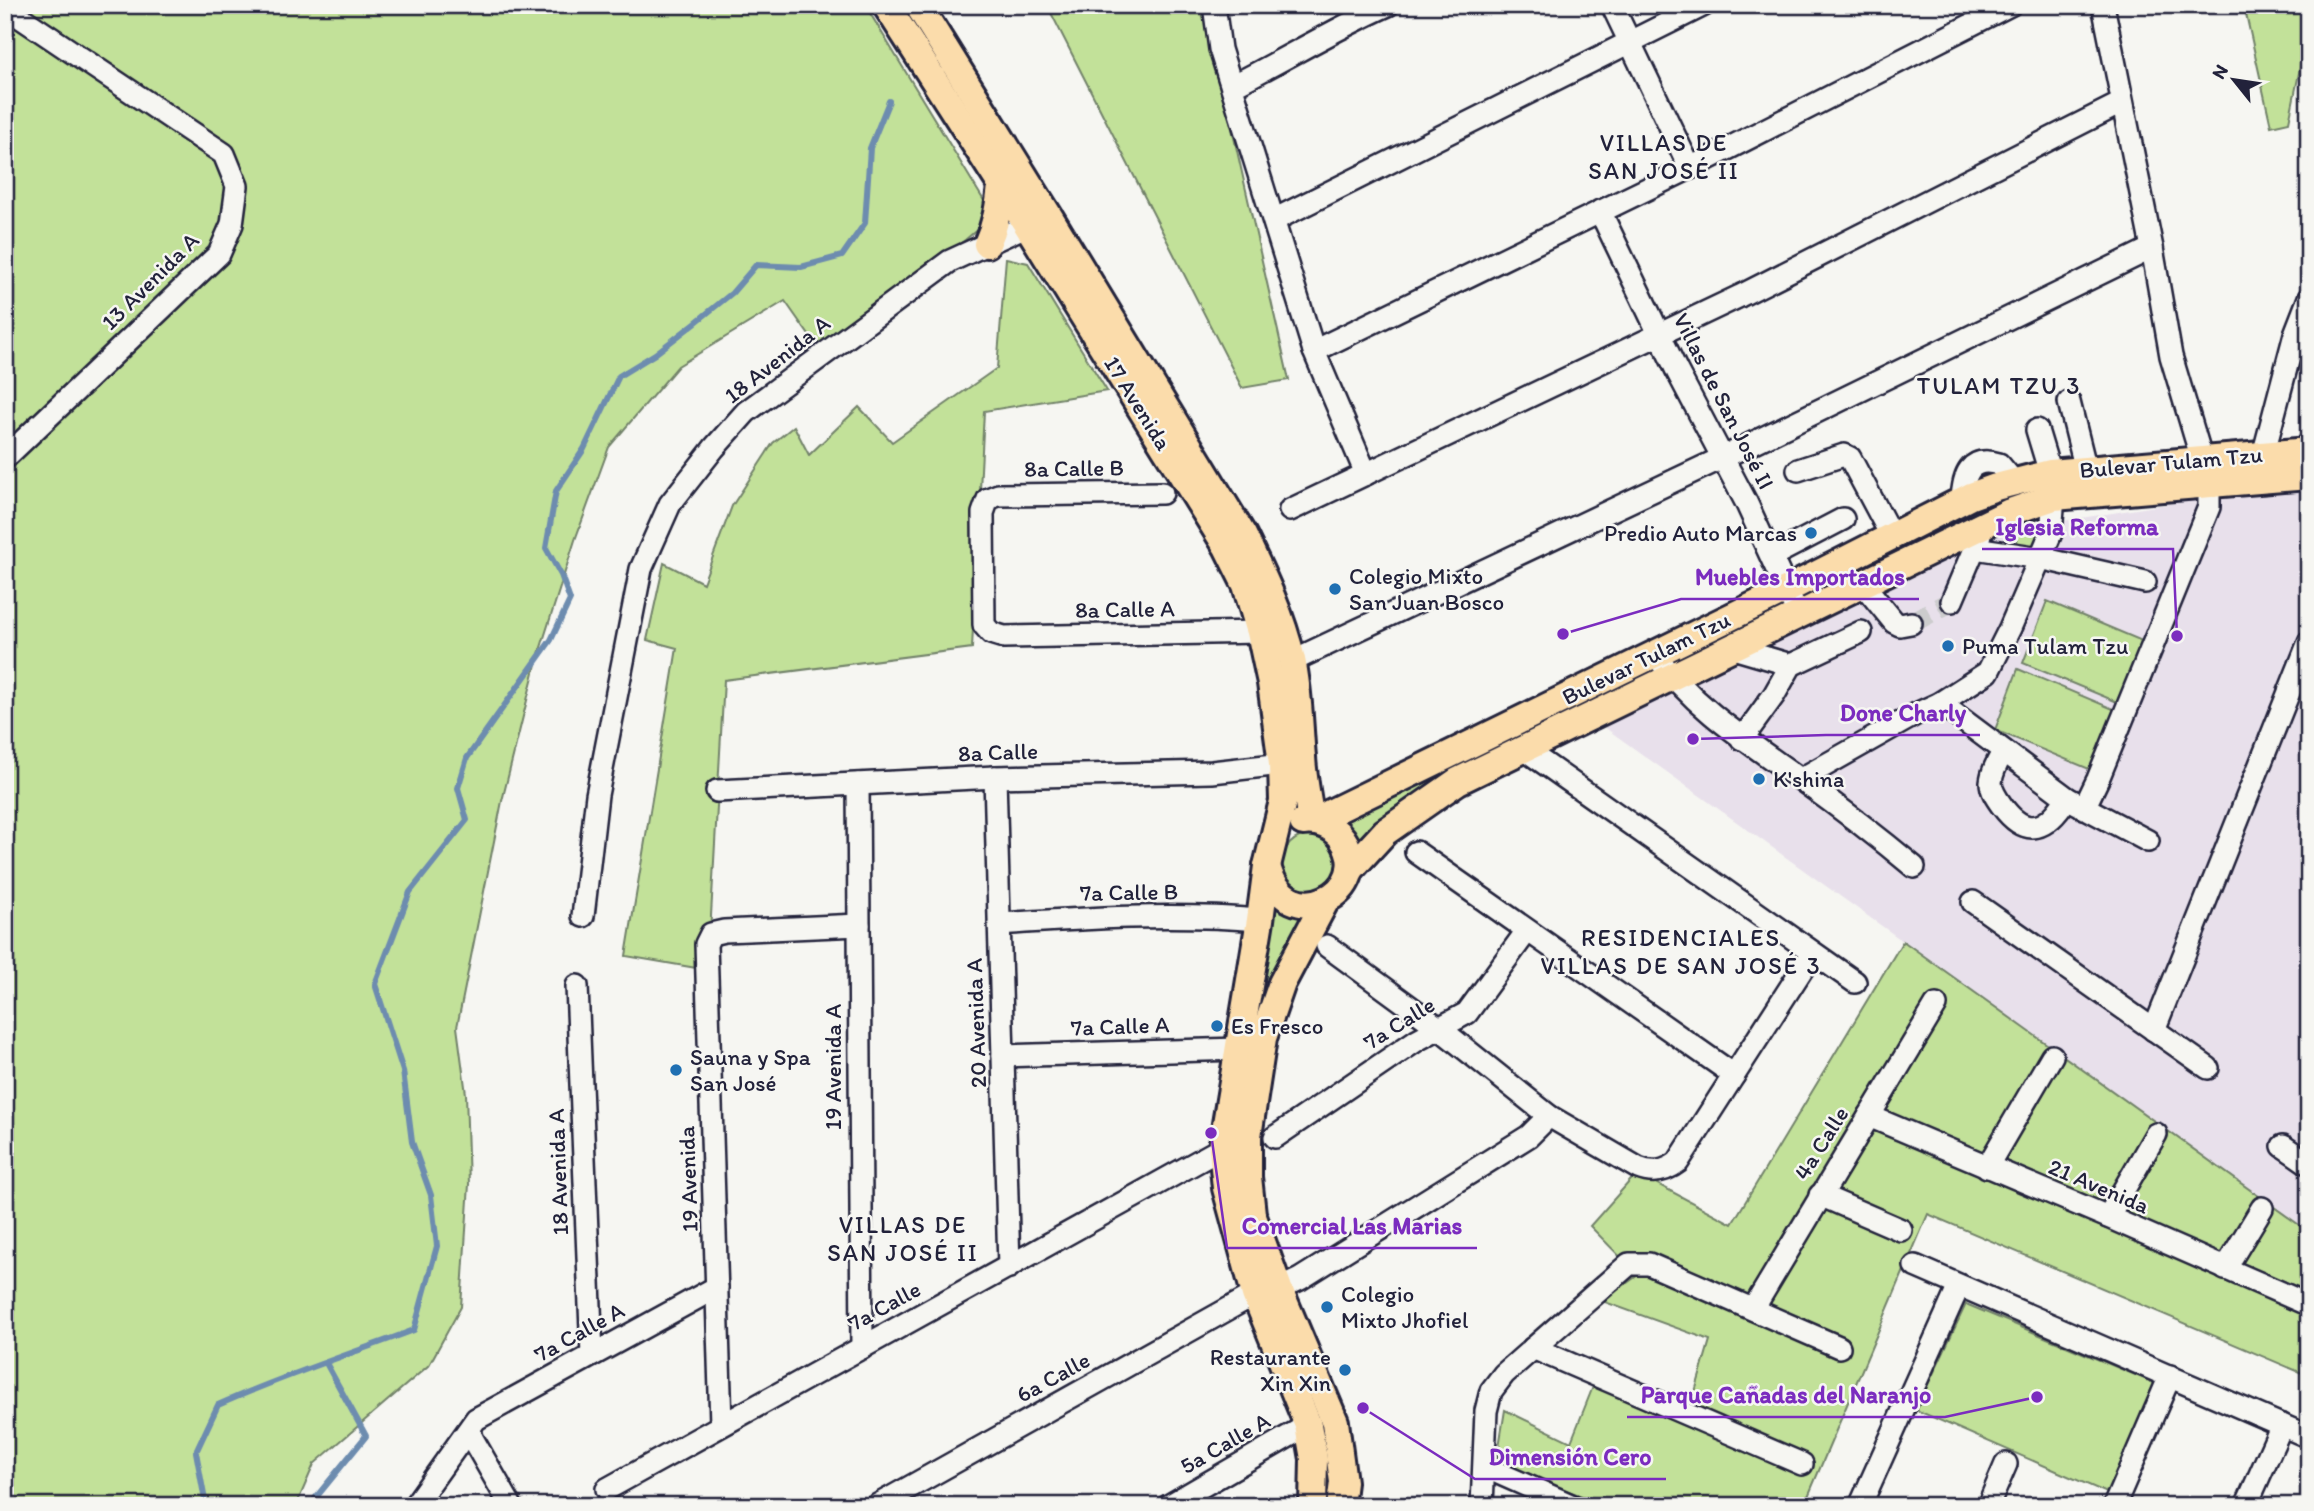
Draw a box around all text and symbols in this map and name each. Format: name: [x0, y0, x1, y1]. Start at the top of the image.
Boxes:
north arrow: [2198, 46, 2268, 116]
text: N: [2207, 60, 2233, 83]
district label: VILLAS DE SAN JOSÉ II: [1588, 128, 1740, 185]
street label: 13 Avenida A: [95, 226, 205, 336]
street label: Villas de San José II: [1668, 308, 1780, 494]
street label: 18 Avenida A: [718, 309, 836, 409]
street label: 17 Avenida: [1098, 351, 1178, 455]
district label: TULAM TZU 3: [1917, 371, 2081, 400]
street label: Bulevar Tulam Tzu: [2078, 440, 2264, 484]
street label: 8a Calle B: [1024, 453, 1124, 483]
callout: Iglesia Reforma: [1982, 504, 2173, 549]
text: Iglesia Reforma: [1995, 512, 2159, 542]
place label: Predio Auto Marcas: [1604, 519, 1797, 547]
marker: Predio Auto Marcas: [1803, 525, 1819, 541]
callout: Muebles Importados: [1681, 554, 1919, 599]
place label: Colegio Mixto San Juan Bosco: [1349, 562, 1504, 616]
text: Muebles Importados: [1695, 562, 1905, 592]
marker: Colegio Mixto San Juan Bosco: [1327, 581, 1343, 597]
street label: 8a Calle A: [1075, 594, 1175, 624]
street label: Bulevar Tulam Tzu: [1557, 605, 1735, 711]
place label: Puma Tulam Tzu: [1962, 632, 2129, 660]
marker: Puma Tulam Tzu: [1940, 638, 1956, 654]
callout: Done Charly: [1826, 690, 1980, 735]
text: Done Charly: [1840, 698, 1967, 728]
street label: 8a Calle: [958, 737, 1038, 767]
place label: K'shina: [1773, 765, 1844, 793]
marker: K'shina: [1751, 771, 1767, 787]
street label: 7a Calle B: [1080, 877, 1178, 907]
district label: RESIDENCIALES VILLAS DE SAN JOSÉ 3: [1541, 923, 1821, 980]
street label: 20 Avenida A: [960, 957, 992, 1088]
street label: 7a Calle: [1358, 990, 1440, 1056]
street label: 19 Avenida A: [819, 1004, 847, 1130]
street label: 7a Calle A: [1070, 1010, 1170, 1042]
place label: Es Fresco: [1231, 1012, 1323, 1040]
marker: Es Fresco: [1209, 1018, 1225, 1034]
place label: Sauna y Spa San José: [690, 1043, 811, 1097]
marker: Sauna y Spa San José: [668, 1062, 684, 1078]
street label: 4a Calle: [1788, 1101, 1854, 1185]
street label: 18 Avenida A: [542, 1108, 574, 1236]
street label: 19 Avenida: [672, 1125, 704, 1233]
street label: 21 Avenida: [2044, 1152, 2154, 1220]
callout: Comercial Las Marias: [1227, 1203, 1477, 1248]
district label: VILLAS DE SAN JOSÉ II: [827, 1210, 979, 1267]
text: Comercial Las Marias: [1242, 1211, 1463, 1240]
street label: 7a Calle: [843, 1275, 925, 1337]
place label: Colegio Mixto Jhofiel: [1341, 1280, 1469, 1334]
street label: 7a Calle A: [529, 1296, 629, 1368]
marker: Colegio Mixto Jhofiel: [1319, 1299, 1335, 1315]
place label: Restaurante Xin Xin: [1210, 1343, 1331, 1397]
street label: 6a Calle: [1011, 1345, 1095, 1409]
marker: Restaurante Xin Xin: [1337, 1362, 1353, 1378]
callout: Parque Cañadas del Naranjo: [1627, 1372, 1945, 1417]
text: Parque Cañadas del Naranjo: [1641, 1380, 1931, 1410]
street label: 5a Calle A: [1175, 1406, 1275, 1480]
callout: Dimensión Cero: [1475, 1434, 1666, 1479]
text: Dimensión Cero: [1489, 1442, 1651, 1471]

